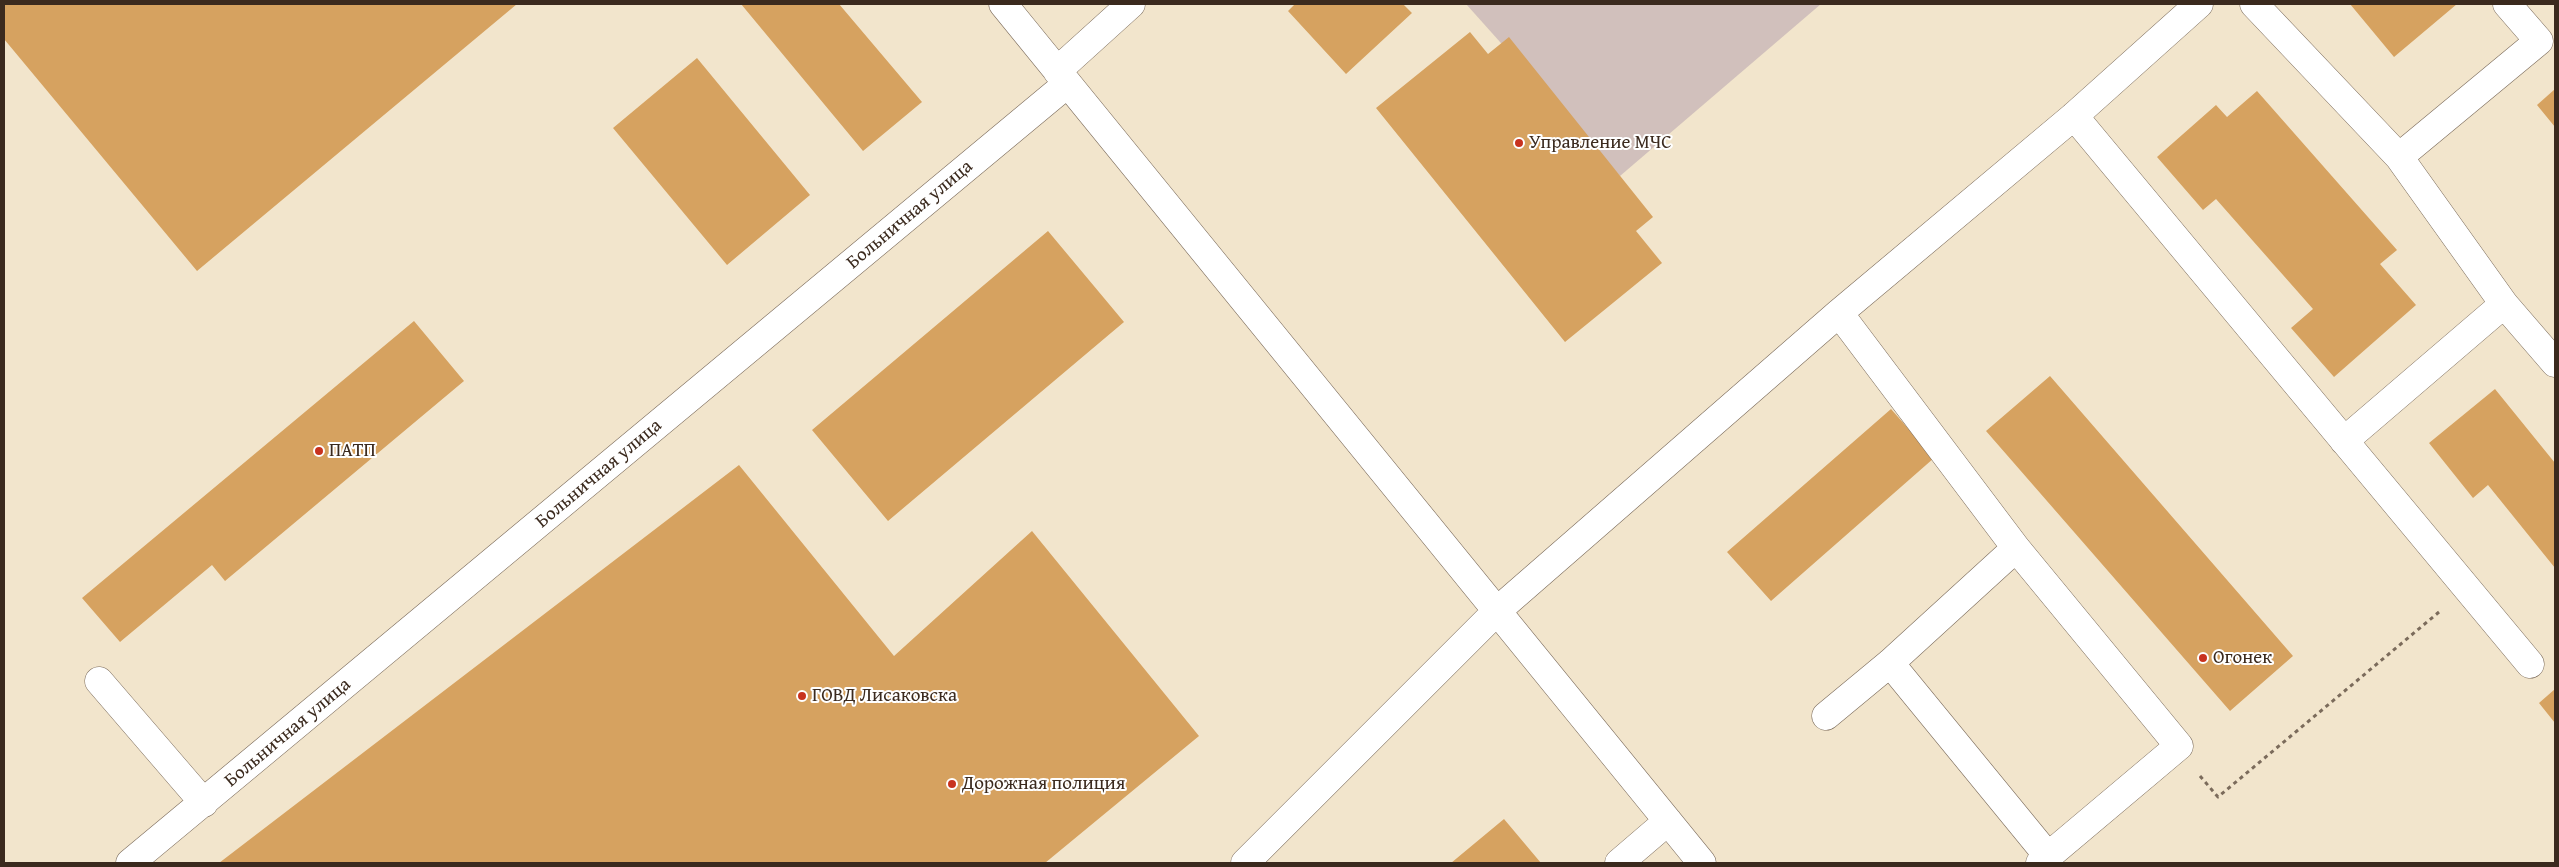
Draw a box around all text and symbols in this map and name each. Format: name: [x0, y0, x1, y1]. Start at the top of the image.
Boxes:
place label: Управление МЧС: [1529, 132, 1672, 154]
marker: Управление МЧС: [1513, 137, 1525, 149]
street label: Больничная улица: [842, 156, 978, 274]
street label: Больничная улица: [531, 415, 667, 533]
place label: ПАТП: [329, 440, 376, 462]
marker: ПАТП: [313, 445, 325, 457]
place label: Огонек: [2213, 647, 2272, 669]
marker: Огонек: [2197, 652, 2209, 664]
street label: Больничная улица: [220, 674, 356, 792]
place label: ГОВД Лисаковска: [812, 685, 957, 707]
marker: ГОВД Лисаковска: [796, 690, 808, 702]
place label: Дорожная полиция: [962, 773, 1125, 795]
marker: Дорожная полиция: [946, 778, 958, 790]

